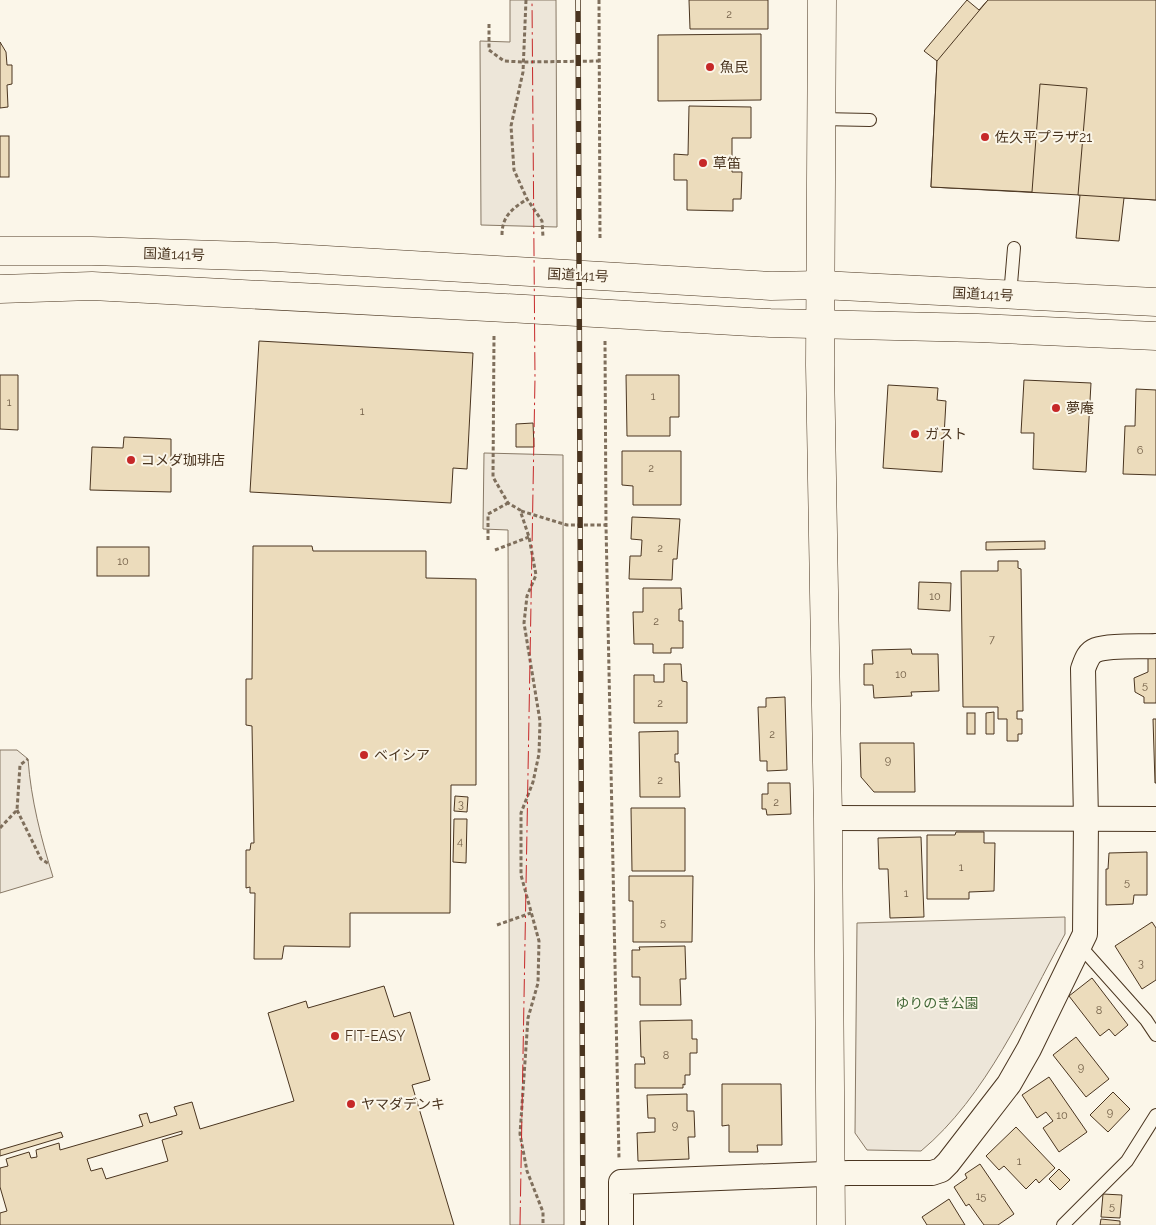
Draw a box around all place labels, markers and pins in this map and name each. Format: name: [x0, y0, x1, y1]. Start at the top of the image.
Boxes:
place label: 魚民: [720, 59, 748, 75]
marker: 魚民: [704, 61, 716, 73]
place label: 佐久平プラザ21: [995, 129, 1092, 145]
marker: 佐久平プラザ21: [979, 131, 991, 143]
place label: 草笛: [713, 155, 741, 171]
marker: 草笛: [697, 157, 709, 169]
place label: 夢庵: [1066, 400, 1094, 416]
marker: 夢庵: [1050, 402, 1062, 414]
place label: ガスト: [925, 426, 967, 442]
marker: ガスト: [909, 428, 921, 440]
place label: コメダ珈琲店: [141, 452, 225, 468]
marker: コメダ珈琲店: [125, 454, 137, 466]
place label: ベイシア: [374, 747, 430, 763]
marker: ベイシア: [358, 749, 370, 761]
place label: FIT-EASY: [345, 1028, 406, 1044]
marker: FIT-EASY: [329, 1030, 341, 1042]
place label: ヤマダデンキ: [361, 1096, 445, 1112]
marker: ヤマダデンキ: [345, 1098, 357, 1110]

